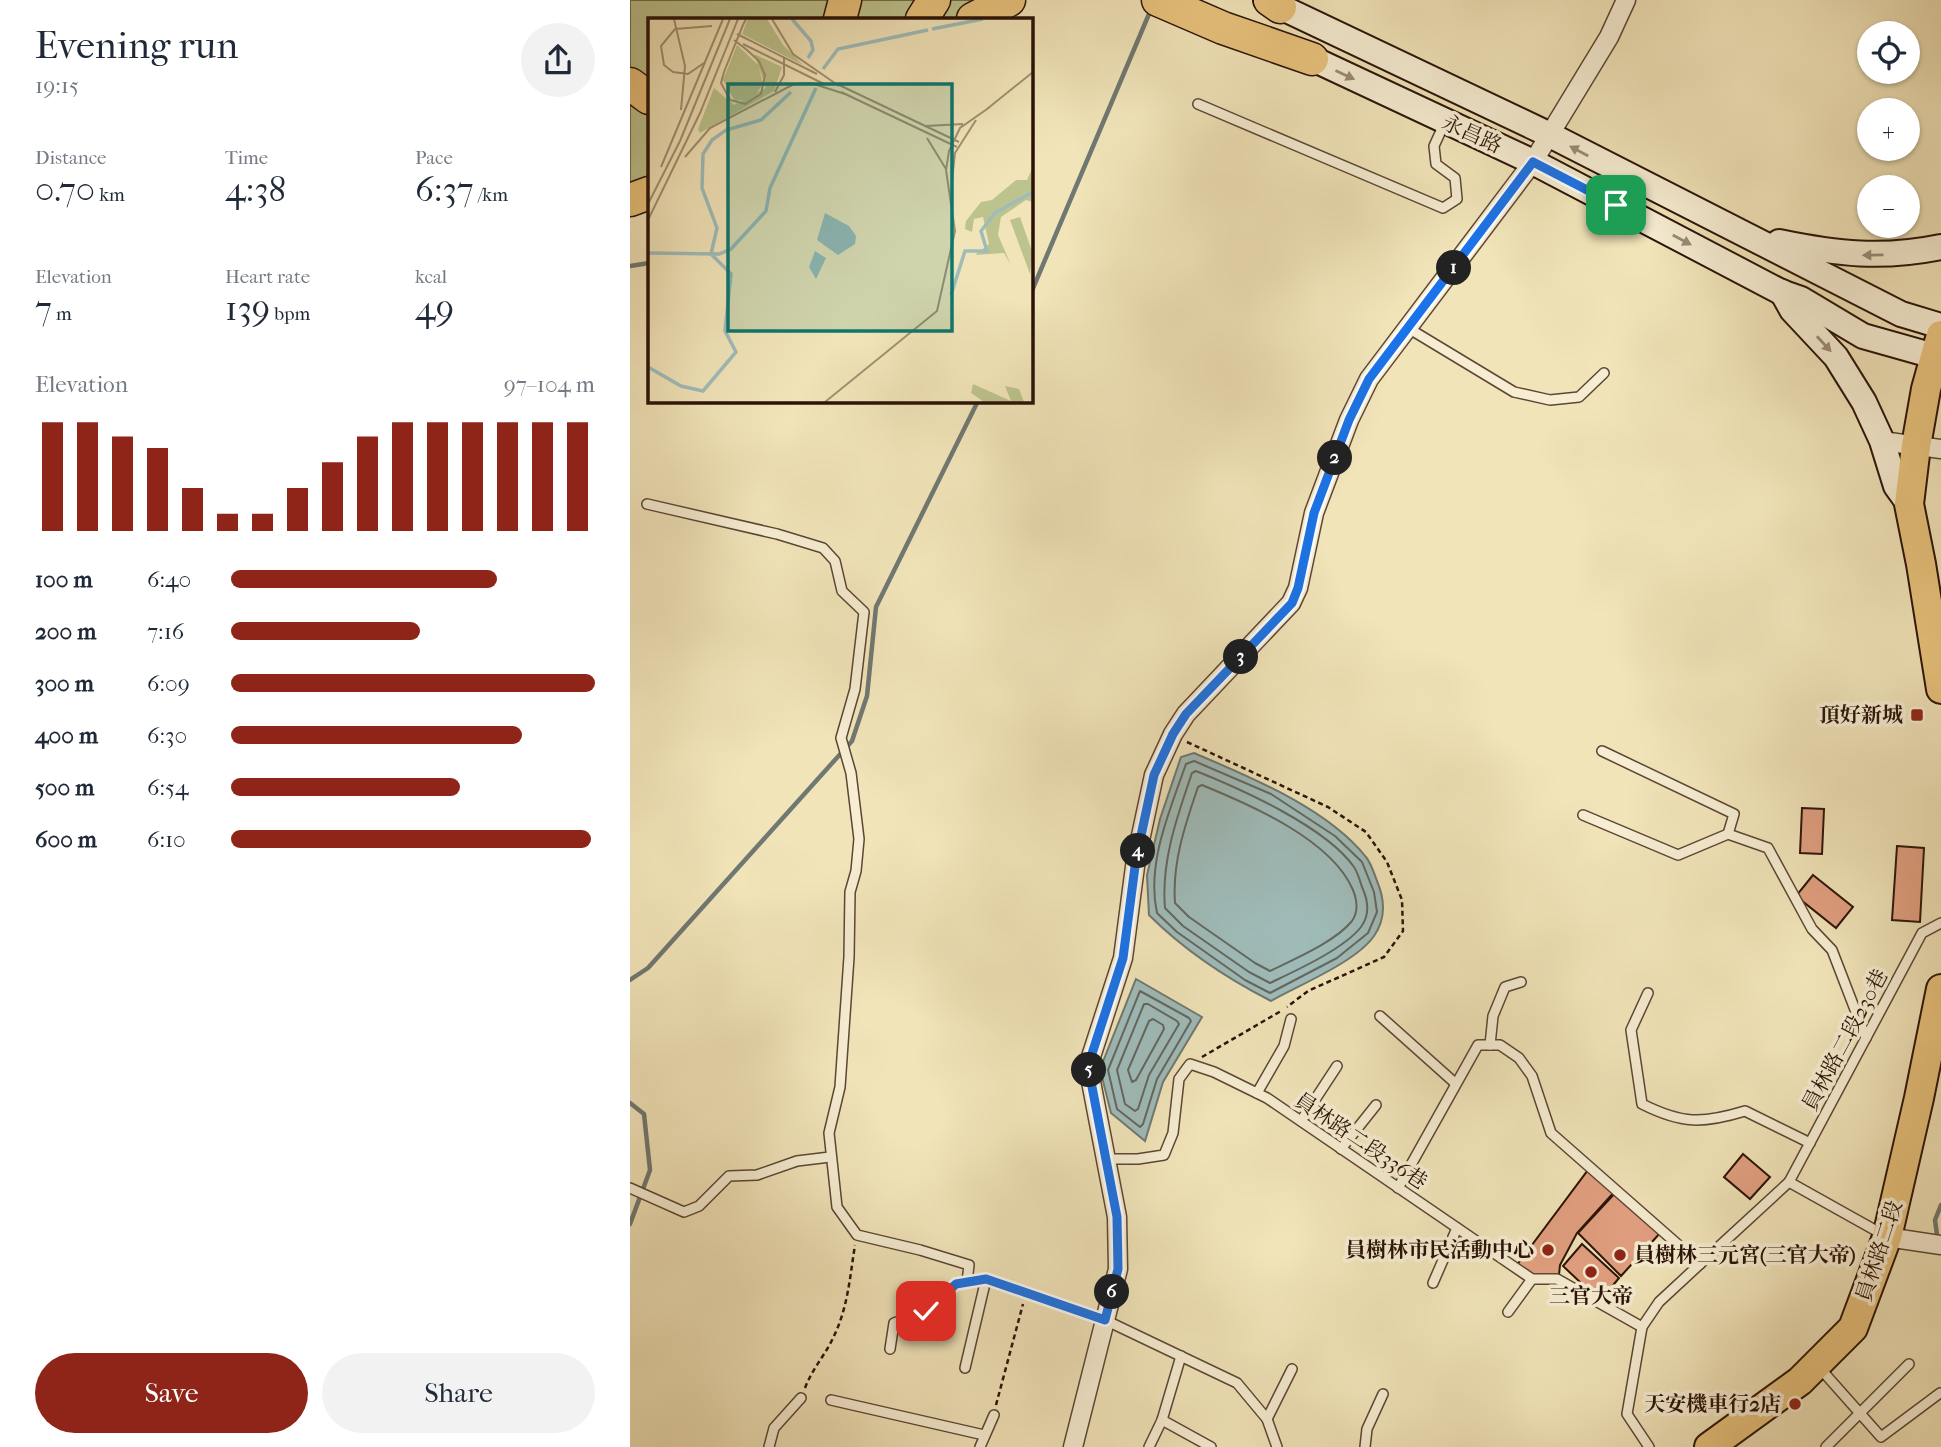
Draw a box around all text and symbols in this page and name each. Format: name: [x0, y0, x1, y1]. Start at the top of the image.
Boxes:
inset map: [648, 18, 1032, 402]
map controls: [1857, 21, 1920, 238]
button: locate: [1857, 21, 1920, 84]
text: Evening run: [35, 23, 238, 68]
button: share: [521, 23, 595, 97]
one-way arrow: [1335, 69, 1355, 81]
text: 19:15: [35, 72, 79, 99]
button: +: [1857, 98, 1920, 161]
street label: 永昌路: [1438, 110, 1506, 158]
one-way arrow: [1569, 145, 1589, 156]
text: Distance: [35, 147, 106, 169]
text: Time: [225, 147, 268, 169]
text: Pace: [415, 147, 453, 169]
text: 0.70: [35, 169, 95, 210]
text: 4:38: [225, 169, 286, 210]
text: 6:37: [415, 169, 474, 210]
pin: [1586, 175, 1646, 235]
button: −: [1857, 175, 1920, 238]
text: km: [95, 184, 125, 206]
text: /km: [474, 184, 508, 206]
icon: arrive: [1597, 186, 1635, 224]
one-way arrow: [1672, 233, 1692, 245]
one-way arrow: [1862, 249, 1884, 260]
pin: 1: [1436, 250, 1472, 286]
text: 1: [1450, 256, 1457, 278]
text: Elevation: [35, 266, 112, 288]
text: Heart rate: [225, 266, 310, 288]
text: kcal: [415, 266, 447, 288]
text: 7: [35, 288, 52, 329]
text: 139: [225, 288, 270, 329]
text: 49: [415, 288, 454, 329]
text: m: [52, 303, 72, 325]
text: bpm: [270, 303, 310, 325]
one-way arrow: [1816, 335, 1832, 352]
text: Elevation: [35, 371, 128, 398]
text: 97–104 m: [504, 371, 595, 398]
pin: 2: [1318, 440, 1352, 476]
text: 2: [1330, 446, 1339, 468]
text: 100 m: [35, 566, 93, 593]
text: 6:40: [147, 566, 191, 593]
text: 200 m: [35, 618, 96, 645]
text: 7:16: [147, 618, 184, 645]
pin: 3: [1224, 640, 1258, 674]
text: 3: [1237, 645, 1244, 667]
text: 300 m: [35, 670, 94, 697]
text: 6:09: [147, 670, 190, 697]
place label: 頂好新城: [1819, 703, 1903, 727]
marker: 頂好新城: [1909, 707, 1925, 723]
text: 400 m: [35, 722, 98, 749]
text: 6:30: [147, 722, 187, 749]
text: 500 m: [35, 774, 94, 801]
text: 6:54: [147, 774, 189, 801]
text: 600 m: [35, 826, 97, 853]
text: 6:10: [147, 826, 186, 853]
pin: 4: [1120, 834, 1156, 868]
text: 4: [1132, 839, 1143, 861]
street label: 員林路二段230巷: [1798, 965, 1892, 1115]
pin: 5: [1072, 1052, 1106, 1088]
text: 5: [1084, 1058, 1093, 1080]
street label: 員林路二段336巷: [1290, 1088, 1432, 1194]
street label: 員林路二段: [1851, 1197, 1907, 1305]
place label: 員樹林市民活動中心: [1345, 1238, 1534, 1262]
marker: 員樹林市民活動中心: [1540, 1242, 1556, 1258]
place label: 員樹林三元宮(三官大帝): [1634, 1243, 1856, 1267]
marker: 員樹林三元宮(三官大帝): [1612, 1247, 1628, 1263]
marker: 三官大帝: [1583, 1264, 1599, 1280]
pin: 6: [1094, 1274, 1130, 1310]
text: 6: [1106, 1280, 1117, 1302]
pin: [896, 1281, 956, 1341]
place label: 三官大帝: [1549, 1284, 1633, 1308]
icon: check: [907, 1292, 945, 1330]
button: Save: [35, 1353, 308, 1433]
button: Share: [322, 1353, 595, 1433]
place label: 天安機車行2店: [1644, 1392, 1781, 1416]
marker: 天安機車行2店: [1787, 1396, 1803, 1412]

